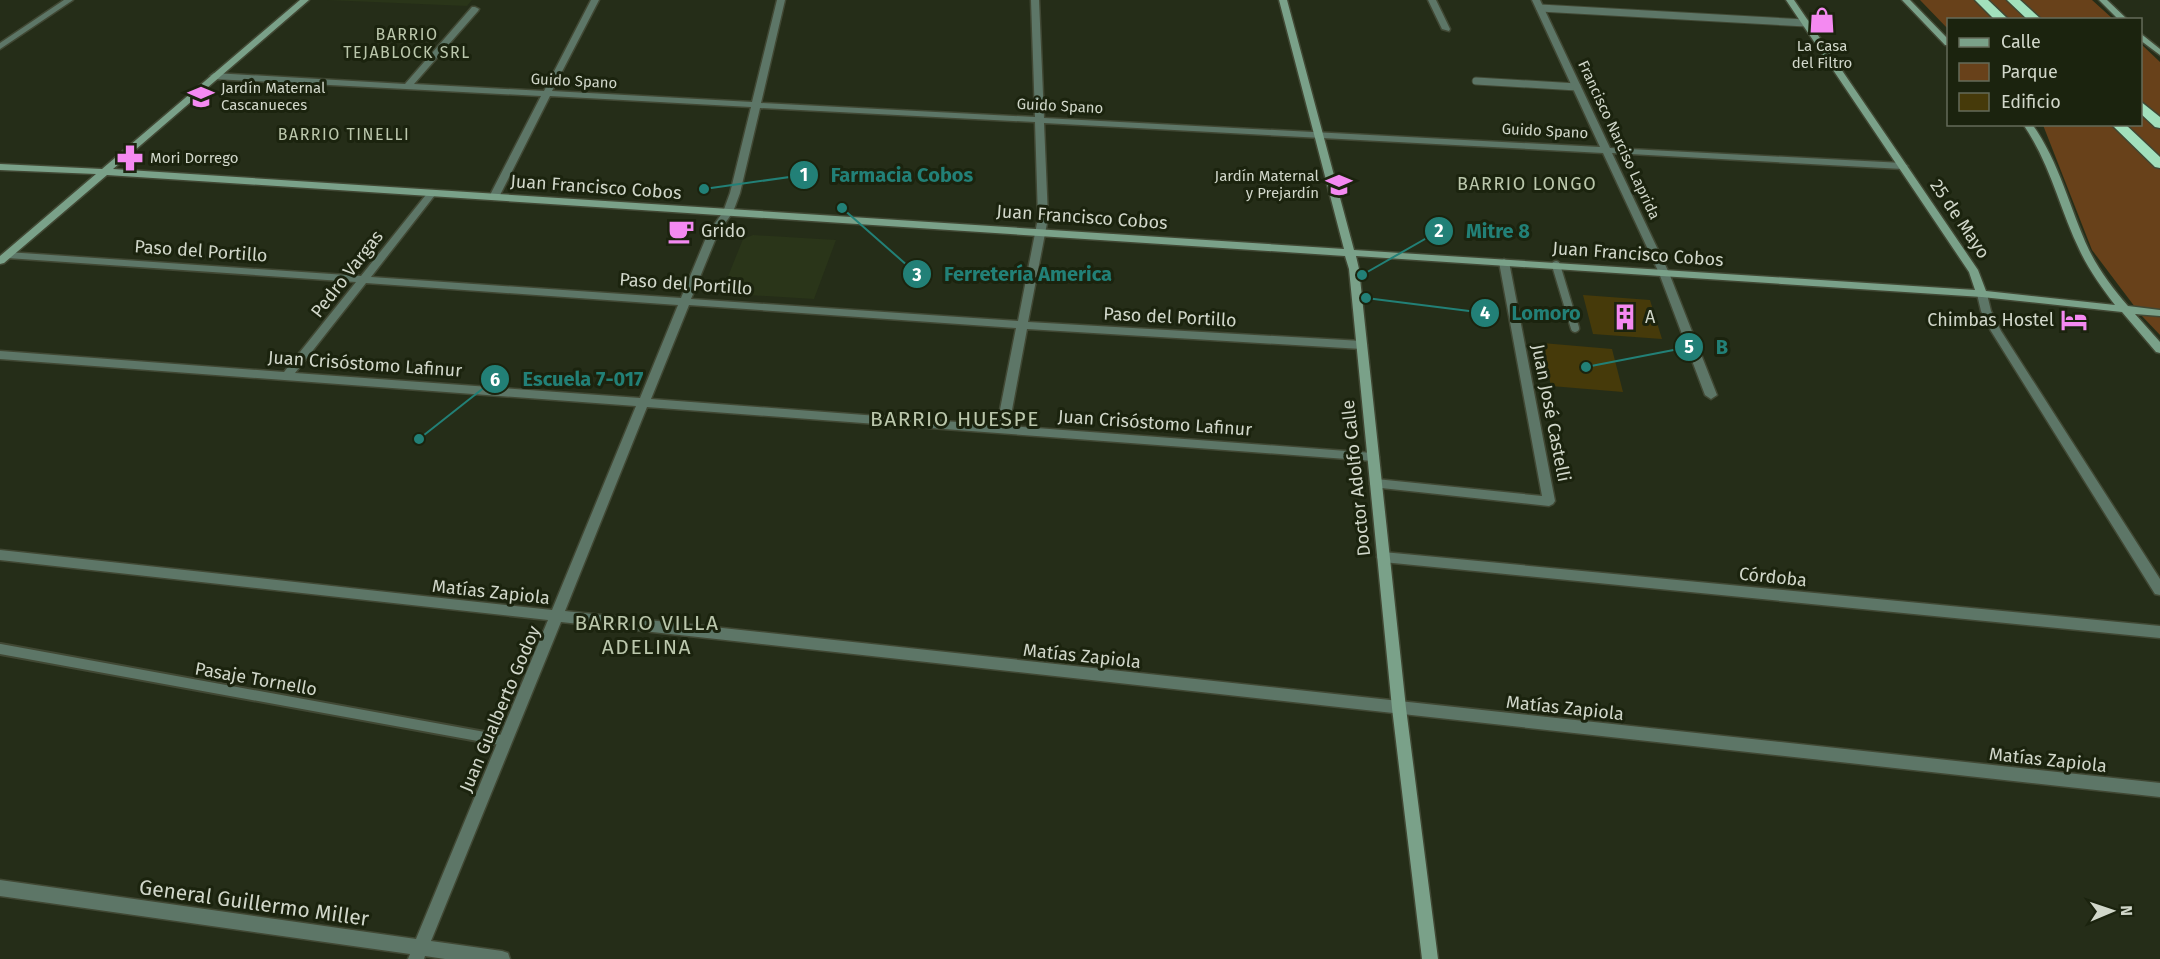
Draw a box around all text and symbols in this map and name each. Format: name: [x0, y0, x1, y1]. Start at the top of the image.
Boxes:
shop icon: La Casa del Filtro: [1807, 5, 1837, 35]
legend: [1947, 18, 2142, 126]
district label: BARRIO TEJABLOCK SRL: [343, 25, 471, 62]
text: Calle: [2001, 31, 2041, 53]
place label: La Casa del Filtro: [1792, 37, 1852, 72]
street label: Francisco Narciso Laprida: [1574, 58, 1664, 222]
text: Parque: [2001, 61, 2058, 83]
street label: Guido Spano: [530, 70, 618, 92]
place label: Jardín Maternal Cascanueces: [221, 79, 326, 114]
school or university icon: Jardín Maternal Cascanueces: [186, 82, 216, 112]
text: Edificio: [2001, 91, 2061, 113]
street label: Guido Spano: [1016, 95, 1104, 117]
street label: Guido Spano: [1501, 120, 1589, 142]
district label: BARRIO TINELLI: [278, 125, 410, 144]
pharmacy icon: Mori Dorrego: [115, 143, 145, 173]
place label: Mori Dorrego: [150, 149, 238, 167]
callout: Farmacia Cobos: [789, 156, 985, 194]
text: Farmacia Cobos: [831, 163, 974, 187]
text: 1: [800, 164, 808, 186]
place label: Jardín Maternal y Prejardín: [1215, 167, 1320, 202]
street label: Juan Francisco Cobos: [510, 170, 682, 204]
school or university icon: Jardín Maternal y Prejardín: [1324, 170, 1354, 200]
district label: BARRIO LONGO: [1457, 173, 1597, 195]
street label: 25 de Mayo: [1925, 175, 1995, 263]
street label: Juan Francisco Cobos: [996, 200, 1168, 234]
callout: Mitre 8: [1424, 212, 1542, 250]
cafe icon: Grido: [666, 216, 696, 246]
text: Mitre 8: [1466, 219, 1530, 243]
place label: Grido: [701, 220, 746, 242]
text: 2: [1434, 220, 1444, 242]
street label: Pedro Vargas: [306, 226, 388, 322]
street label: Paso del Portillo: [134, 235, 268, 267]
street label: Juan Francisco Cobos: [1552, 237, 1724, 271]
callout: Ferretería America: [902, 255, 1124, 293]
text: Ferretería America: [944, 262, 1112, 286]
text: 3: [911, 264, 922, 286]
street label: Paso del Portillo: [619, 268, 753, 300]
callout: Lomoro: [1470, 294, 1593, 332]
text: Lomoro: [1511, 301, 1581, 325]
text: 4: [1480, 302, 1490, 324]
building icon: A: [1610, 302, 1640, 332]
street label: Paso del Portillo: [1103, 303, 1237, 331]
hotel icon: Chimbas Hostel: [2059, 305, 2089, 335]
place label: A: [1645, 306, 1656, 328]
place label: Chimbas Hostel: [1927, 309, 2054, 331]
callout: B: [1674, 328, 1740, 366]
text: B: [1716, 335, 1728, 359]
text: 5: [1684, 336, 1694, 358]
street label: Juan José Castelli: [1527, 342, 1575, 484]
street label: Juan Crisóstomo Lafinur: [267, 346, 463, 382]
callout: Escuela 7-017: [480, 360, 655, 398]
text: Escuela 7-017: [523, 367, 643, 391]
text: 6: [490, 369, 500, 391]
street label: Doctor Adolfo Calle: [1337, 399, 1375, 557]
street label: Juan Crisóstomo Lafinur: [1057, 405, 1253, 441]
district label: BARRIO HUESPE: [870, 406, 1040, 432]
street label: Córdoba: [1738, 562, 1808, 592]
street label: Matías Zapiola: [431, 575, 551, 609]
district label: BARRIO VILLA ADELINA: [574, 610, 720, 660]
street label: Juan Gualberto Godoy: [455, 622, 545, 796]
street label: Matías Zapiola: [1022, 639, 1142, 673]
street label: Pasaje Tornello: [193, 657, 319, 701]
street label: Matías Zapiola: [1505, 691, 1625, 725]
street label: Matías Zapiola: [1988, 743, 2108, 777]
street label: General Guillermo Miller: [137, 874, 371, 932]
north arrow: [2082, 881, 2142, 941]
text: N: [2117, 905, 2136, 916]

